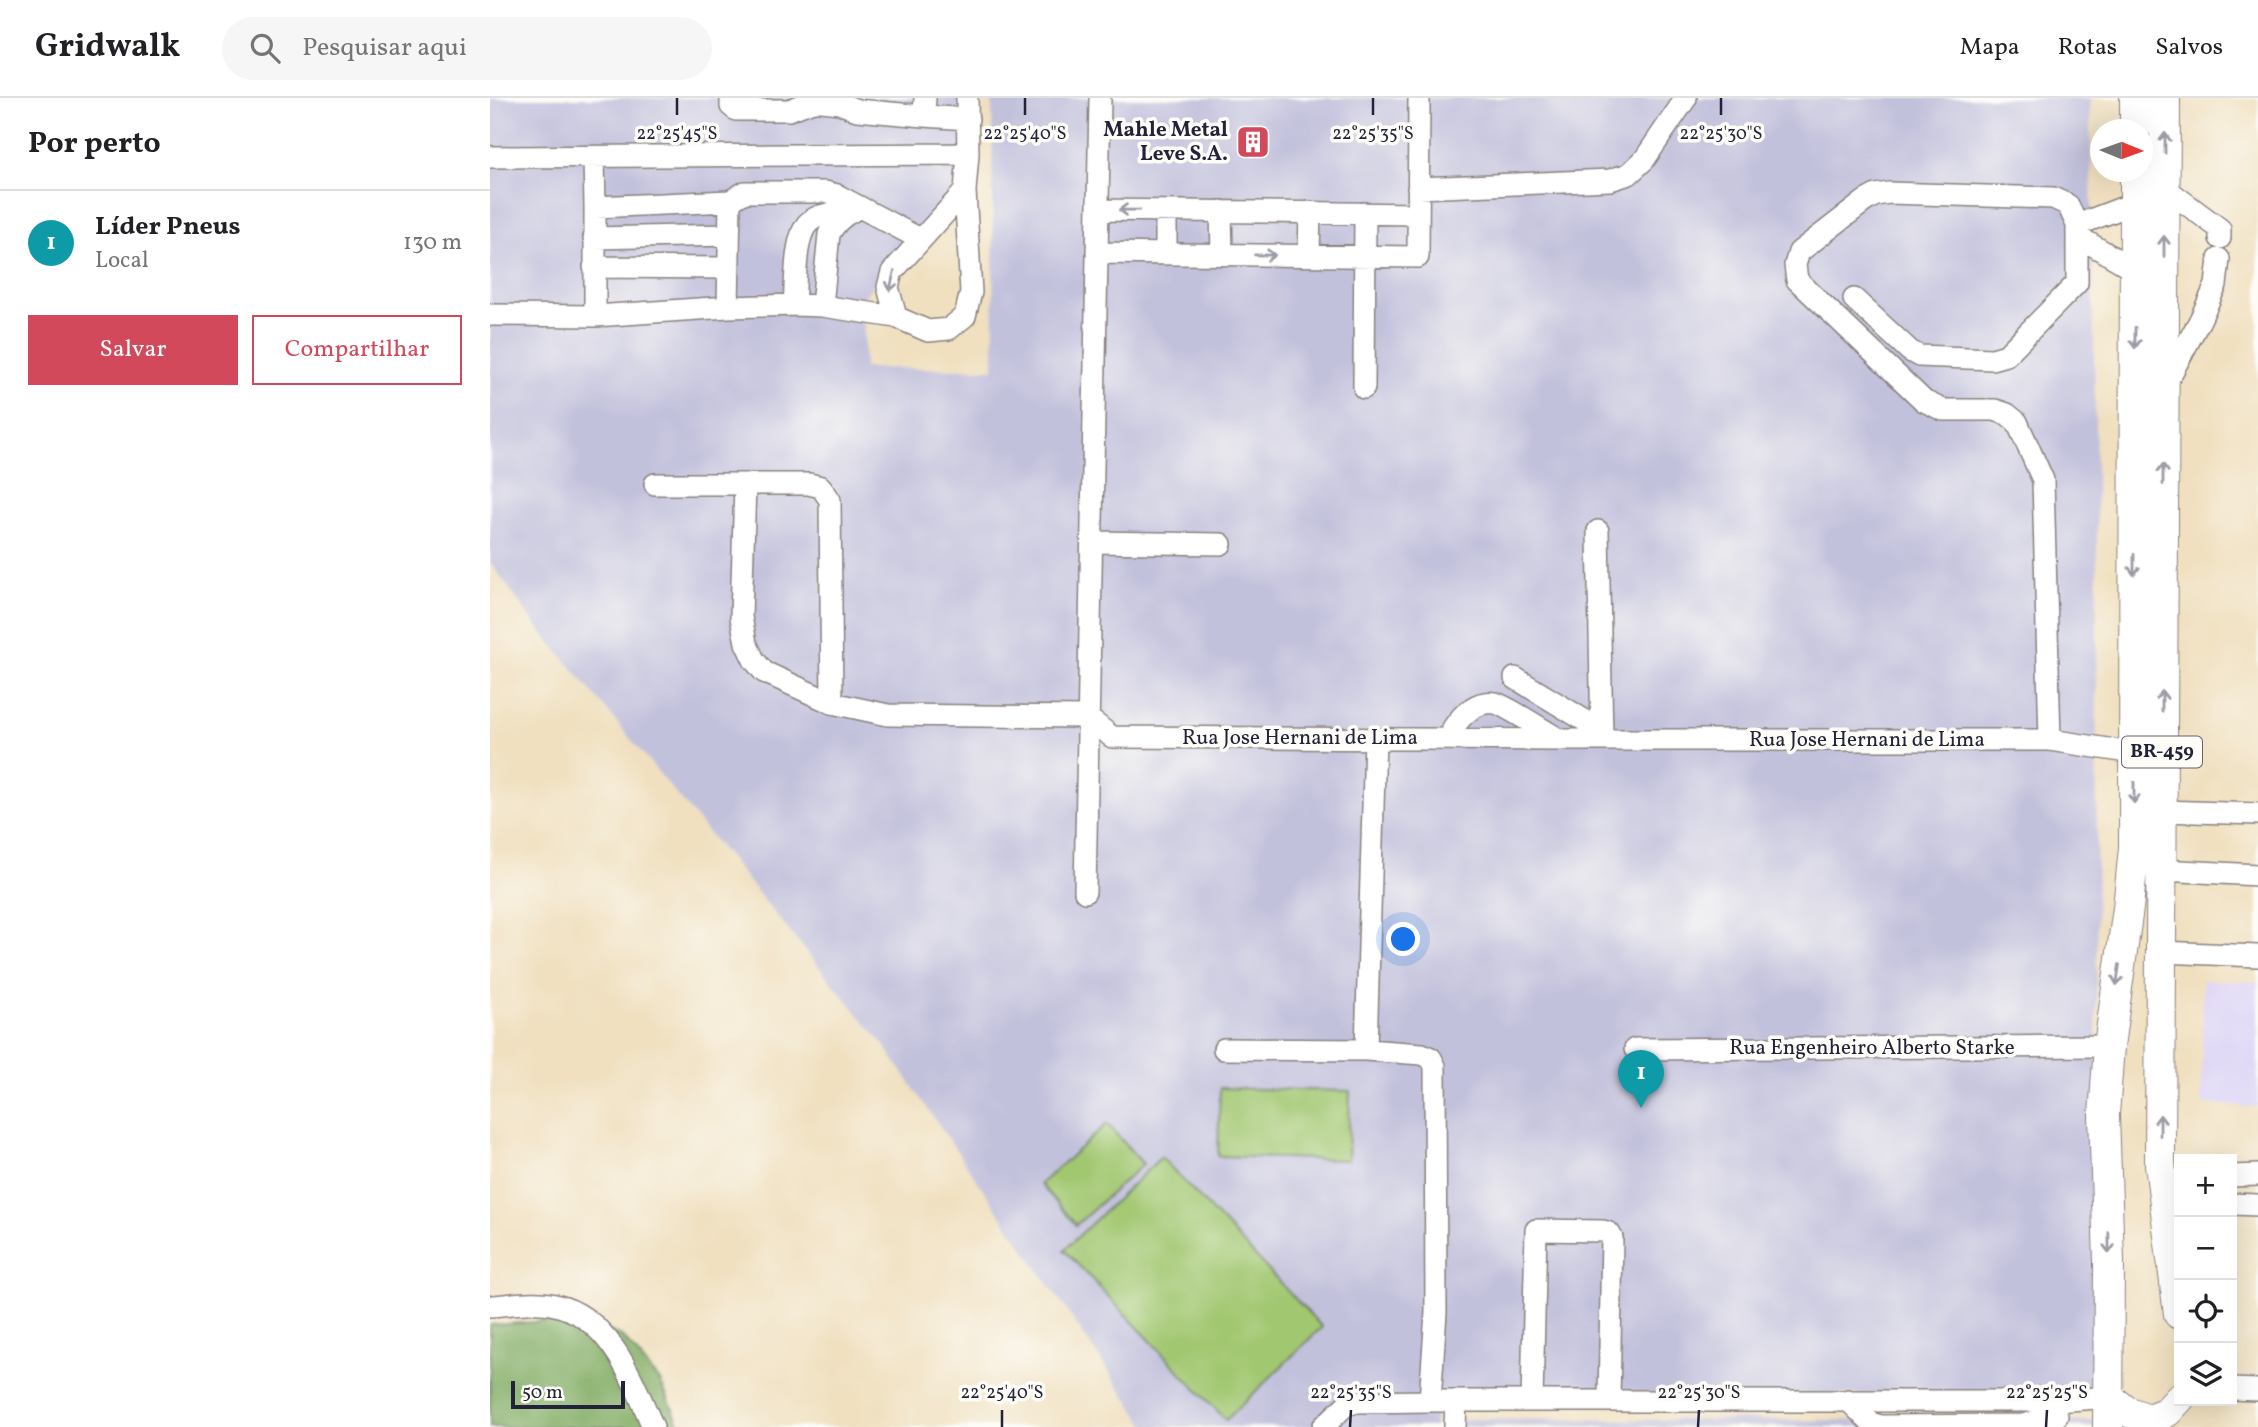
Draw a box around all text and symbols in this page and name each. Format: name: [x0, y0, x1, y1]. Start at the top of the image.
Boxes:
search box: [222, 17, 712, 80]
text: Gridwalk: [35, 25, 180, 71]
icon: search: [246, 29, 284, 67]
text: Pesquisar aqui: [302, 30, 467, 66]
text: Mapa: [1960, 31, 2020, 65]
text: Rotas: [2058, 31, 2117, 65]
text: Salvos: [2155, 31, 2223, 65]
place label: Mahle Metal Leve S.A.: [1103, 116, 1228, 169]
north arrow: [2090, 119, 2153, 182]
text: 22°25'45"S: [636, 122, 718, 147]
text: 22°25'40"S: [983, 122, 1067, 147]
text: 22°25'35"S: [1332, 122, 1414, 147]
text: 22°25'30"S: [1679, 122, 1763, 147]
text: Por perto: [28, 123, 161, 165]
building icon: Mahle Metal Leve S.A.: [1234, 123, 1272, 161]
one-way arrow: [2158, 132, 2172, 155]
one-way arrow: [1118, 203, 1141, 217]
text: Líder Pneus: [95, 209, 241, 245]
text: 1: [46, 227, 56, 259]
text: 130 m: [403, 227, 462, 259]
one-way arrow: [2157, 235, 2171, 258]
text: Local: [95, 245, 149, 277]
one-way arrow: [1253, 248, 1276, 262]
one-way arrow: [885, 269, 898, 291]
button: Salvar: [28, 315, 238, 385]
button: Compartilhar: [252, 315, 462, 385]
one-way arrow: [2128, 326, 2142, 349]
one-way arrow: [2156, 463, 2170, 486]
one-way arrow: [2127, 553, 2141, 576]
one-way arrow: [2155, 690, 2169, 713]
street label: Rua Jose Hernani de Lima: [1182, 724, 1418, 753]
street label: Rua Jose Hernani de Lima: [1749, 726, 1985, 755]
road number: BR-459: [2122, 736, 2202, 768]
one-way arrow: [2127, 781, 2141, 804]
your location: [1386, 922, 1420, 956]
one-way arrow: [2111, 963, 2124, 986]
street label: Rua Engenheiro Alberto Starke: [1729, 1034, 2015, 1063]
pin: 1: [1618, 1050, 1664, 1108]
one-way arrow: [2153, 1114, 2167, 1137]
map controls: [2174, 1154, 2237, 1406]
button: +: [2174, 1154, 2237, 1217]
button: −: [2174, 1217, 2237, 1280]
one-way arrow: [2102, 1231, 2116, 1254]
button: locate: [2174, 1280, 2237, 1343]
button: layers: [2174, 1343, 2237, 1406]
scale bar: [511, 1378, 625, 1410]
text: 50 m: [522, 1380, 563, 1406]
text: 22°25'40"S: [960, 1381, 1044, 1406]
text: 22°25'35"S: [1310, 1381, 1392, 1406]
text: 22°25'30"S: [1657, 1381, 1741, 1406]
text: 22°25'25"S: [2006, 1381, 2088, 1406]

